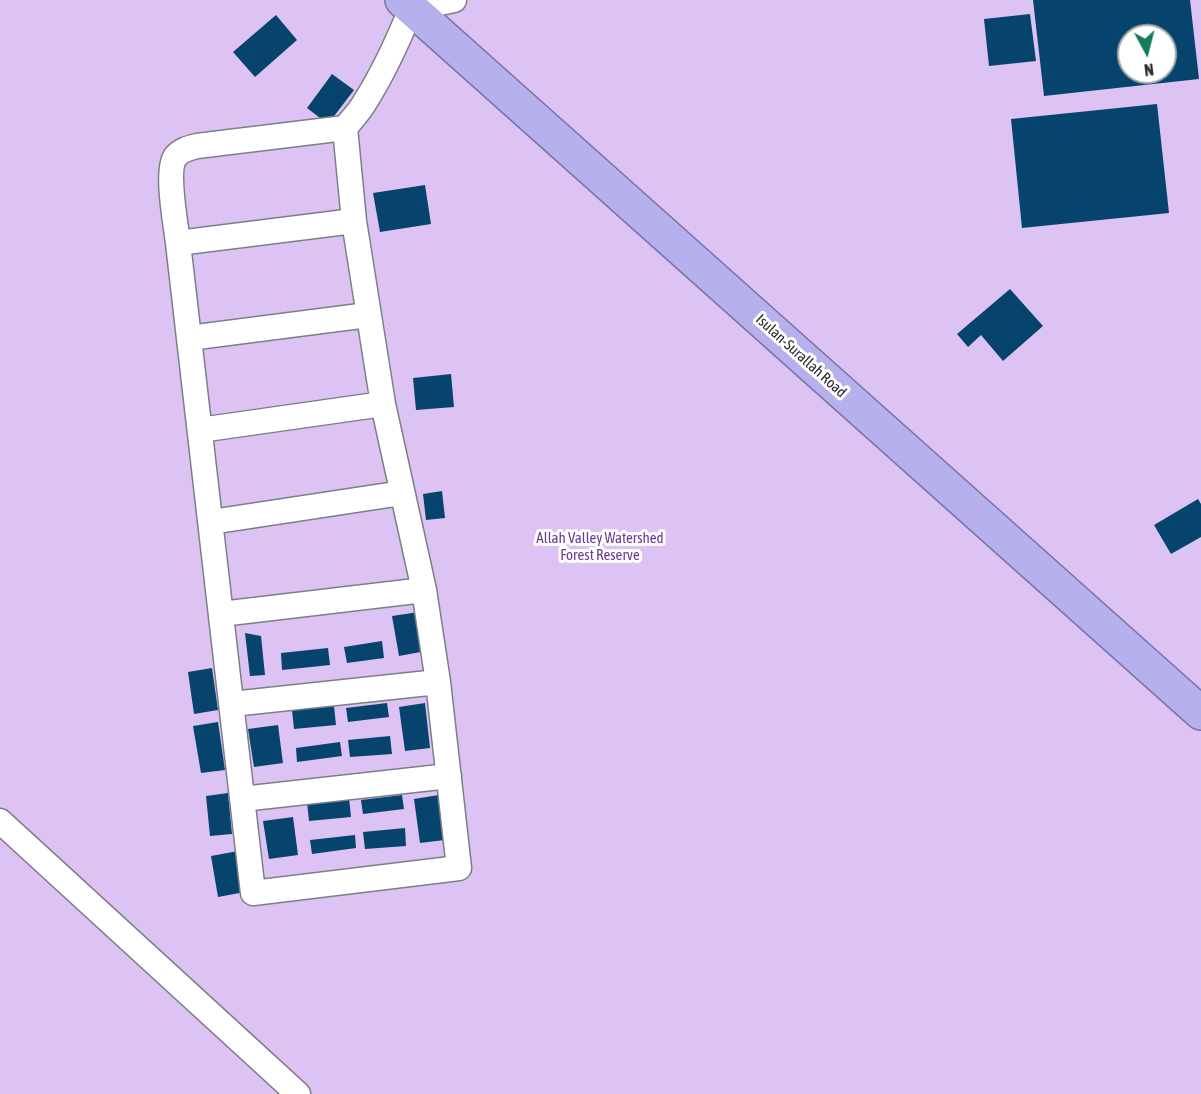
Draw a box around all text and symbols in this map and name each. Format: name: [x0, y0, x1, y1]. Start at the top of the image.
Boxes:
north arrow: [1117, 24, 1177, 84]
text: N: [1143, 60, 1155, 79]
street label: Isulan-Surallah Road: [752, 311, 850, 401]
park label: Allah Valley Watershed Forest Reserve: [536, 529, 664, 564]

